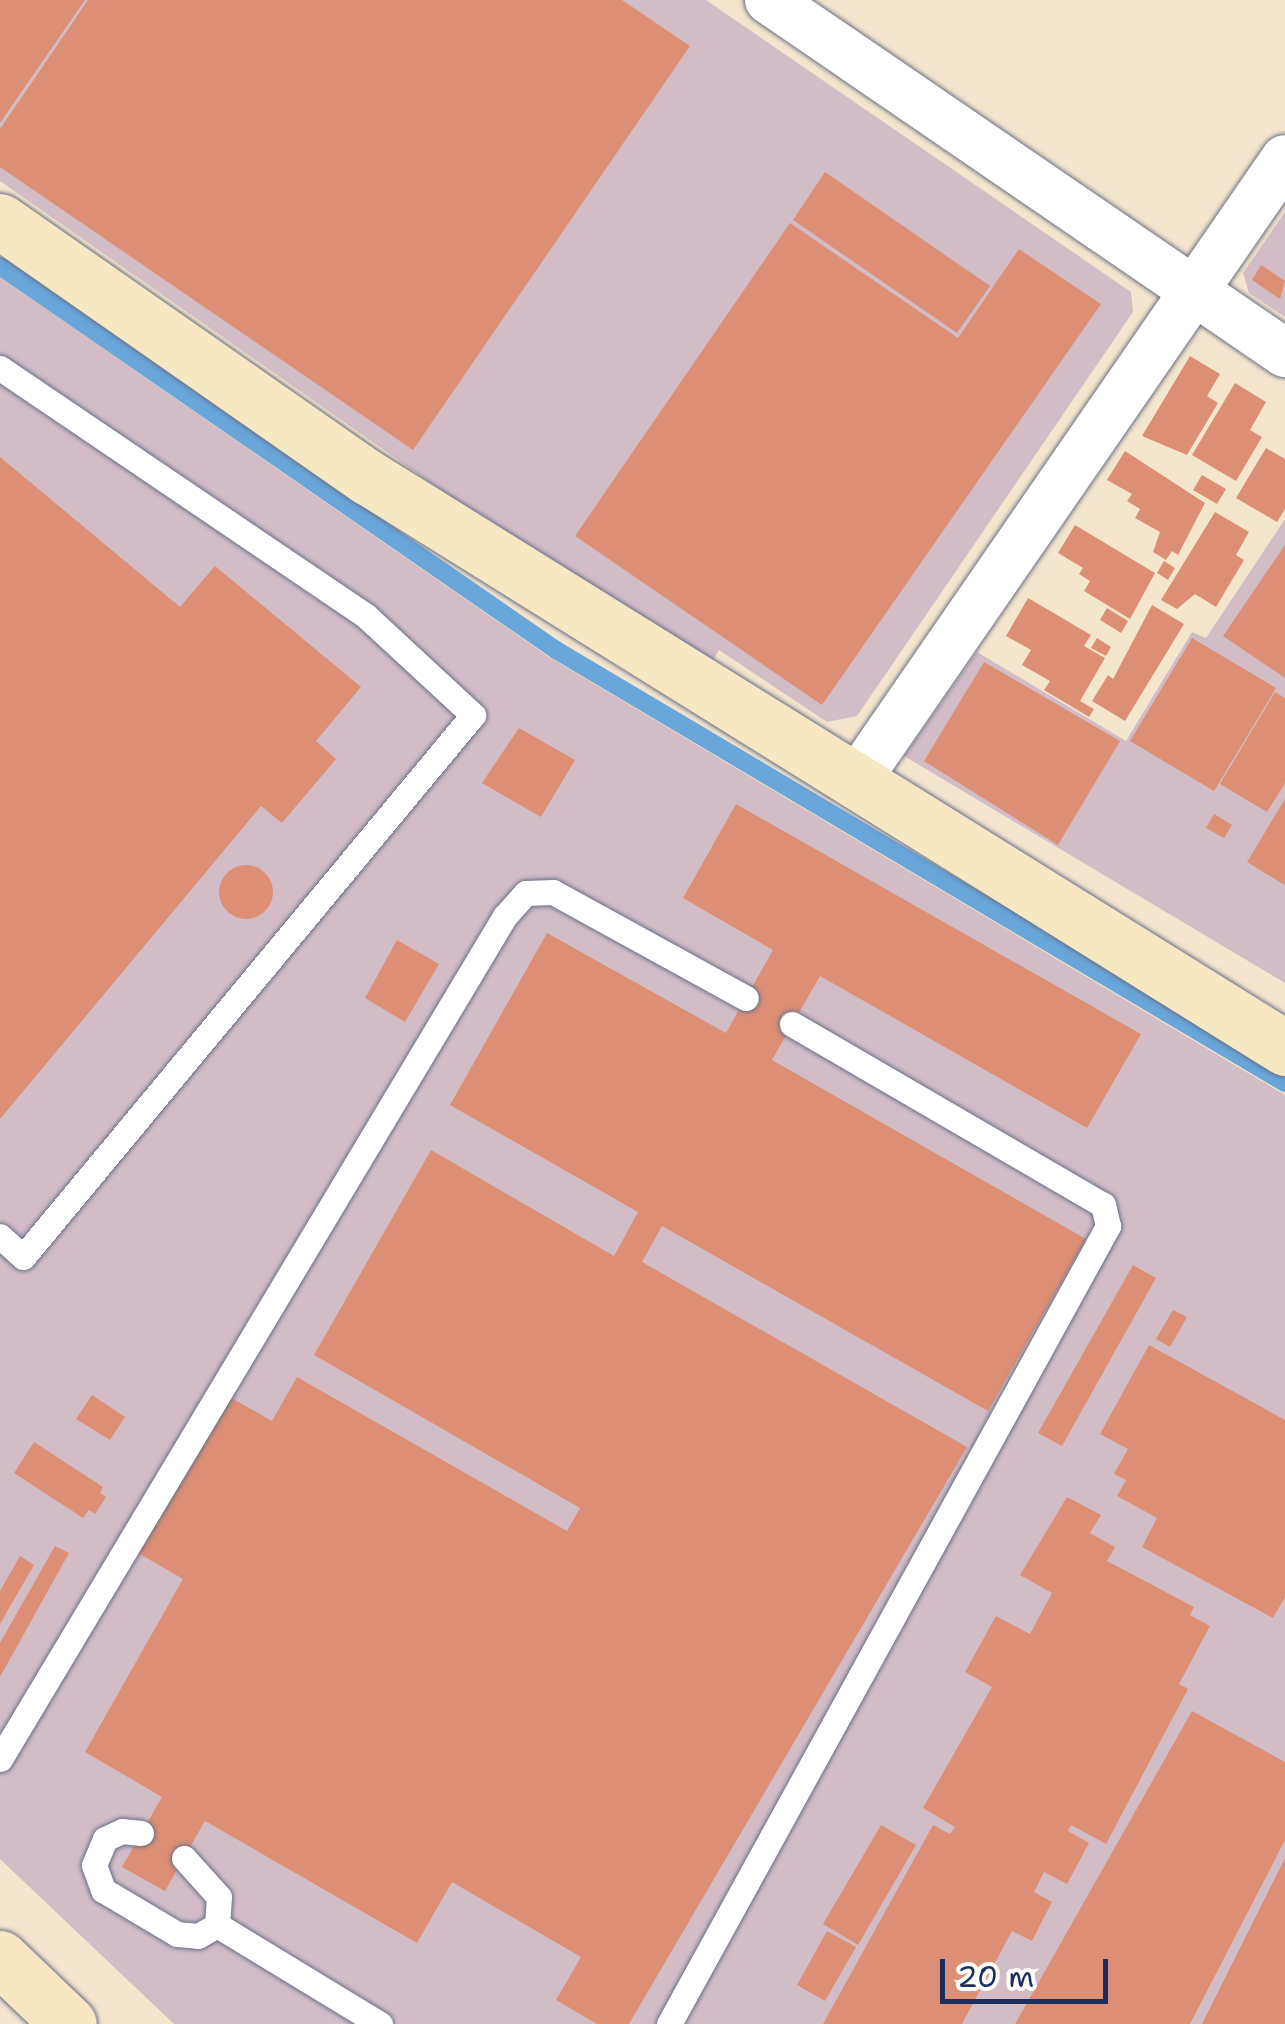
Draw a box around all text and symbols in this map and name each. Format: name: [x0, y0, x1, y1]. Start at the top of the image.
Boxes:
scale bar: [945, 1939, 1112, 2001]
text: 20 m: [957, 1956, 1034, 1997]

